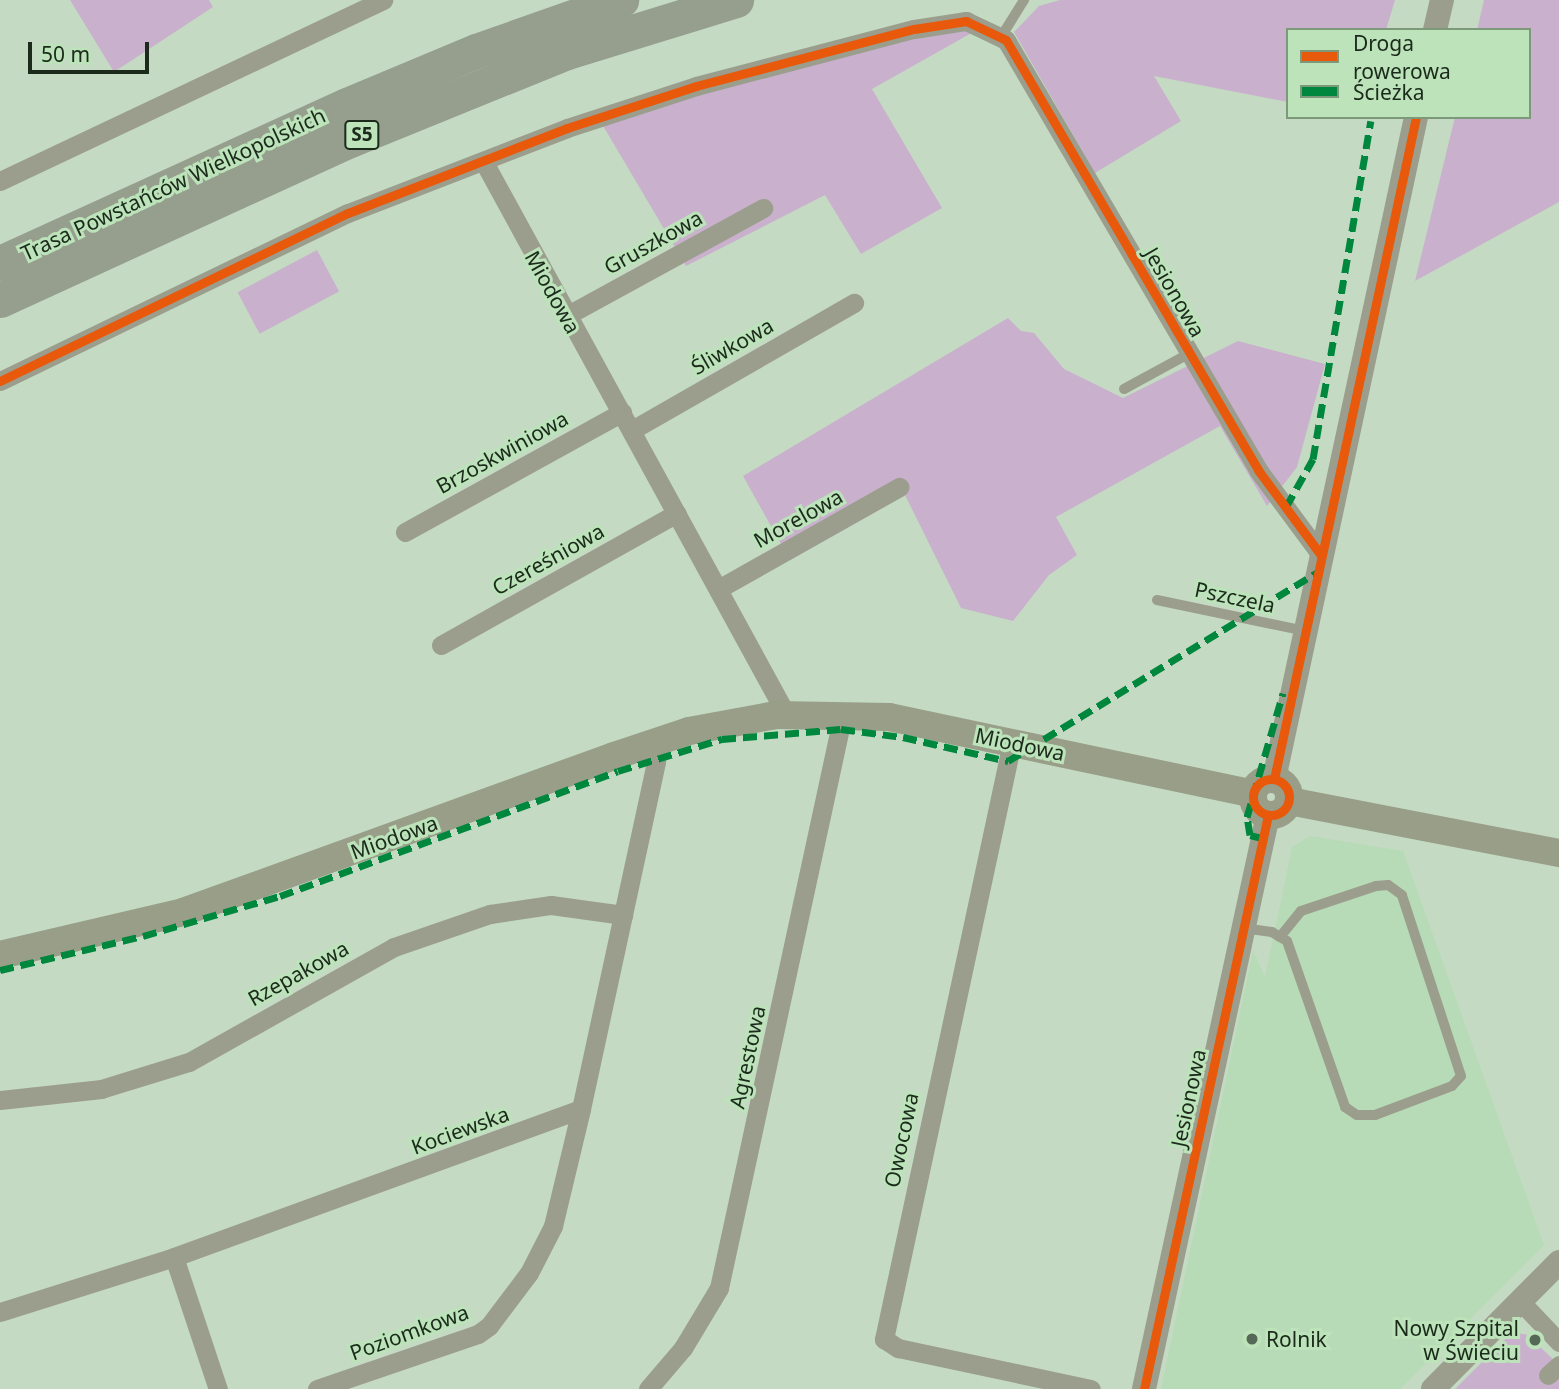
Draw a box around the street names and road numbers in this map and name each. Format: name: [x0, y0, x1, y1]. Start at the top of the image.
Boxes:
street label: Trasa Powstańców Wielkopolskich: [17, 102, 329, 266]
road number: S5: [343, 119, 381, 150]
street label: Gruszkowa: [599, 205, 707, 279]
street label: Jesionowa: [1139, 243, 1211, 341]
street label: Miodowa: [520, 246, 586, 338]
street label: Śliwkowa: [686, 312, 778, 380]
street label: Brzoskwiniowa: [432, 405, 572, 499]
street label: Morelowa: [749, 483, 847, 553]
street label: Czereśniowa: [488, 518, 608, 600]
street label: Pszczela: [1192, 576, 1278, 618]
street label: Miodowa: [973, 722, 1067, 766]
street label: Miodowa: [347, 810, 441, 864]
street label: Rzepakowa: [243, 935, 353, 1011]
street label: Agrestowa: [724, 1003, 770, 1111]
street label: Jesionowa: [1165, 1047, 1211, 1149]
street label: Owocowa: [879, 1090, 923, 1190]
street label: Kociewska: [408, 1101, 512, 1159]
street label: Poziomkowa: [346, 1299, 472, 1365]

